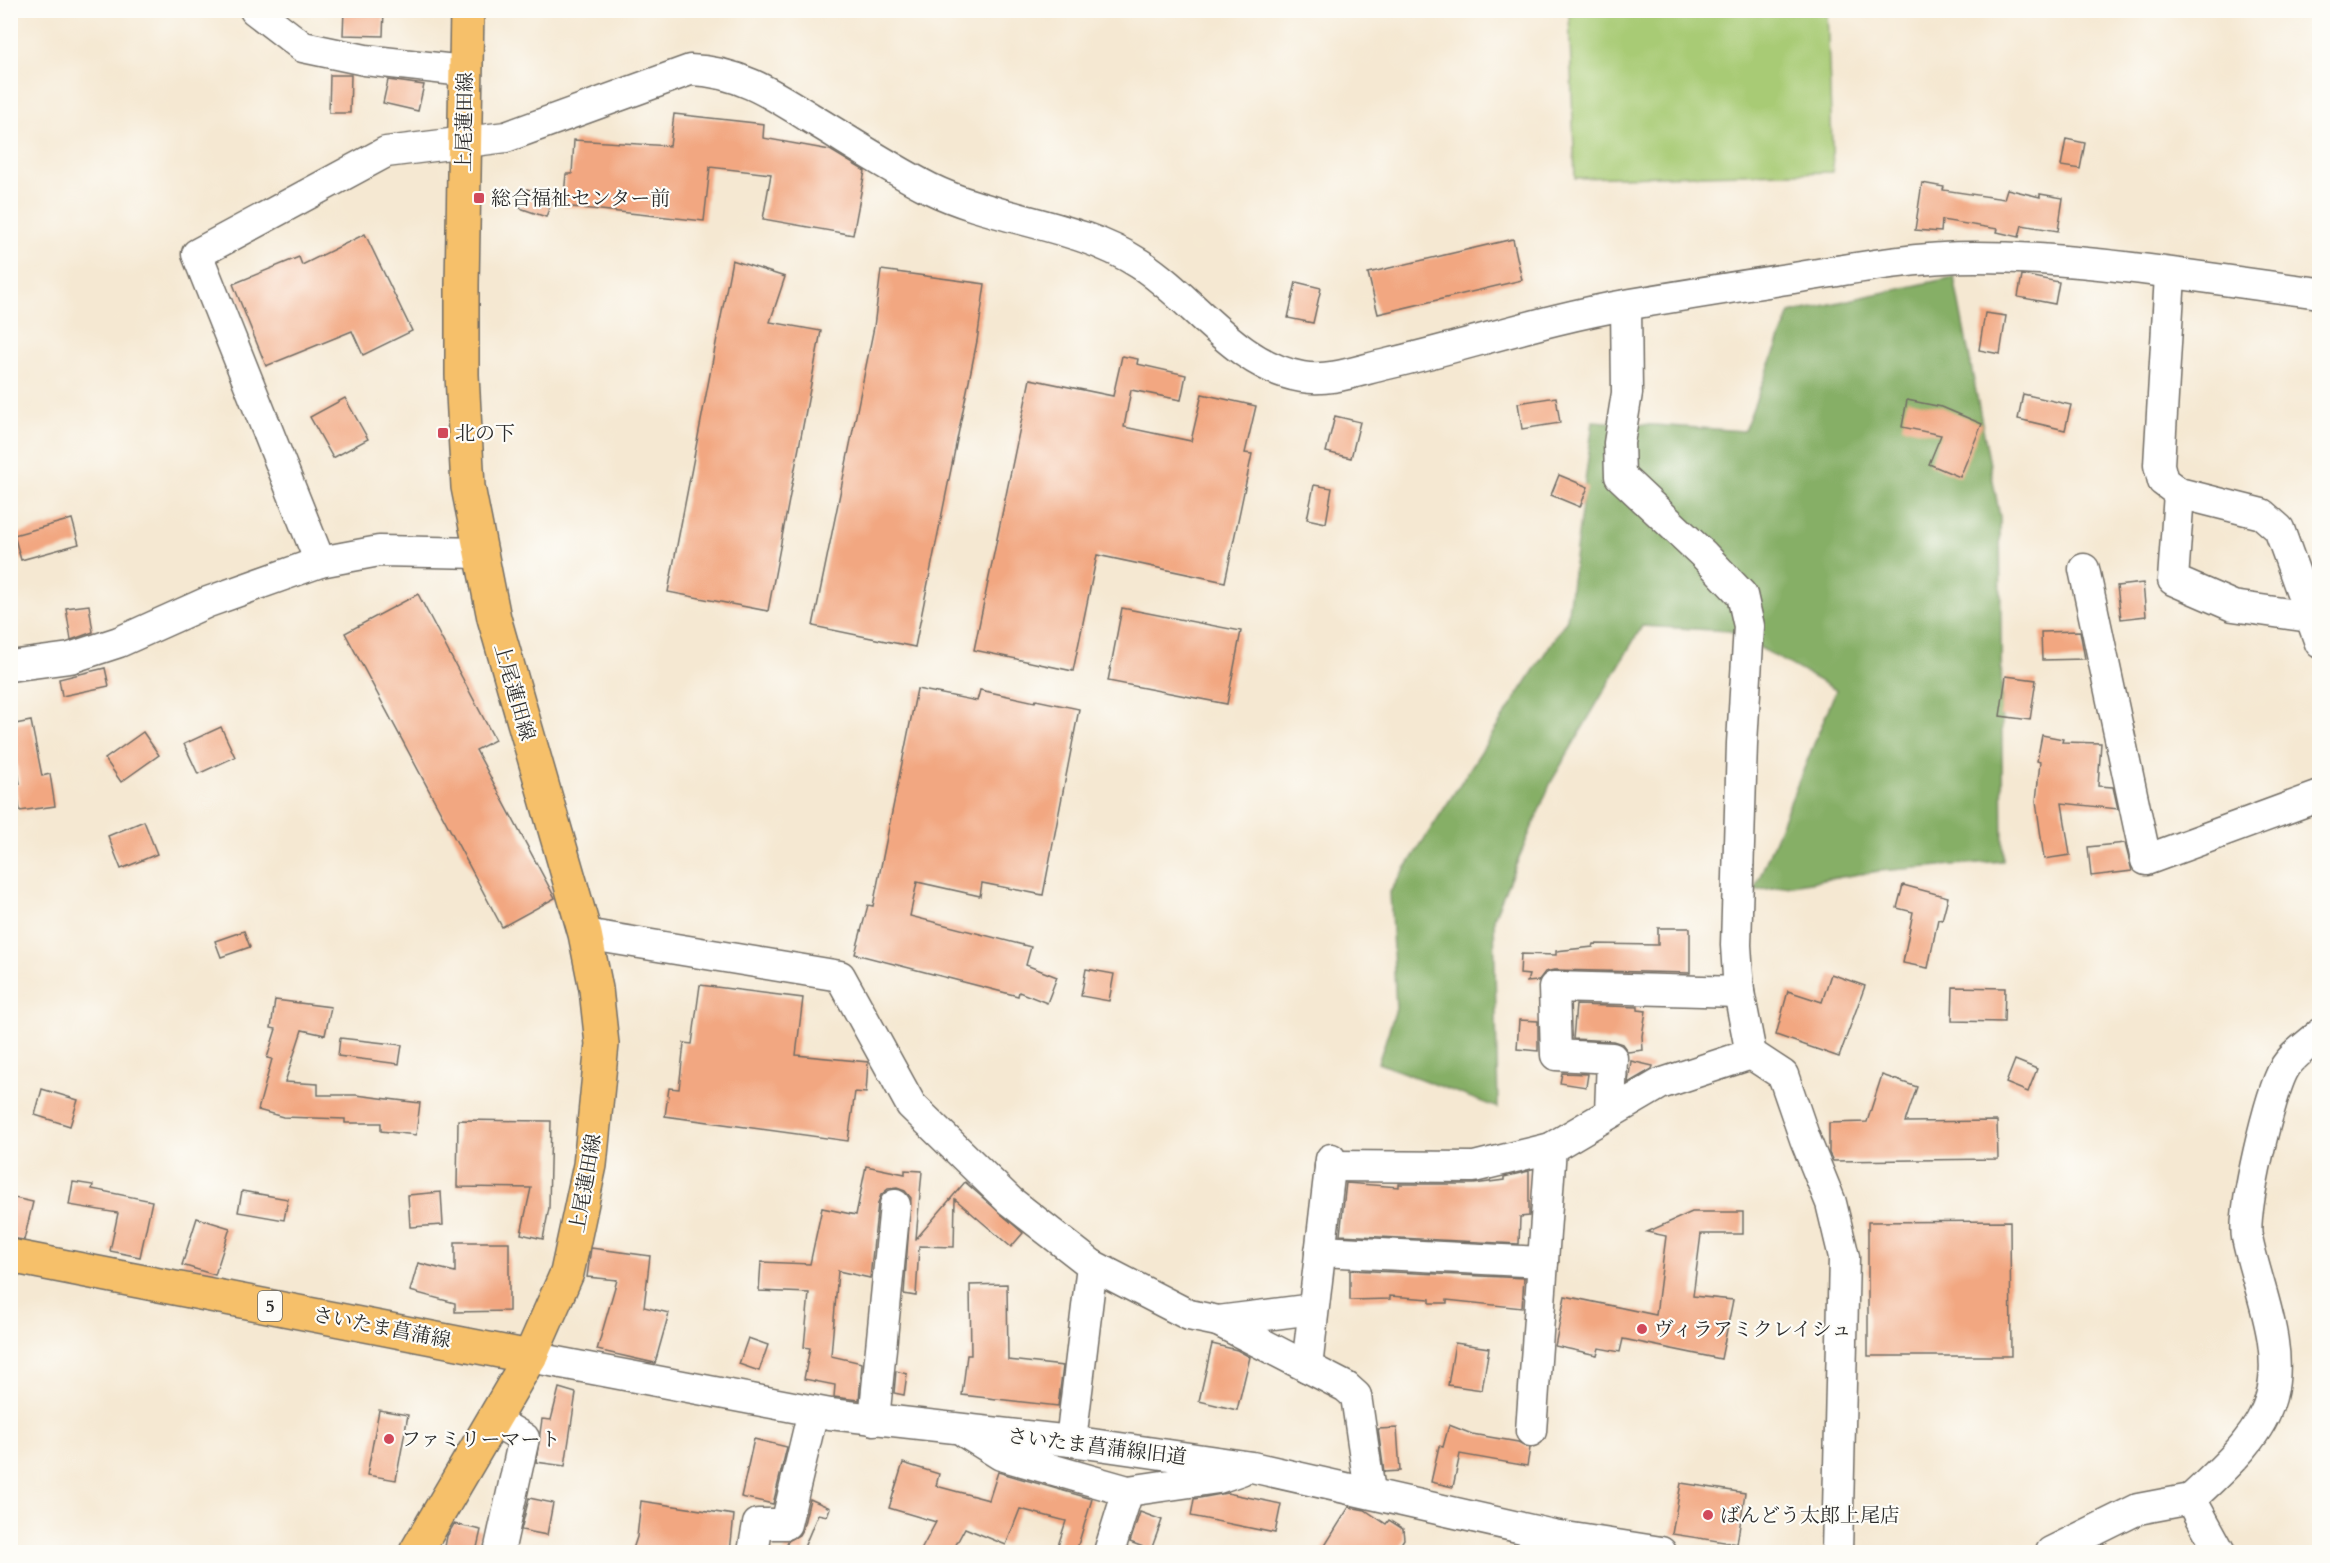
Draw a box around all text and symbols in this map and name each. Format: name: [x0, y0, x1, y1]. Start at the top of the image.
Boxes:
street label: 上尾蓮田線: [450, 72, 479, 172]
place label: 総合福祉センター前: [491, 185, 670, 212]
marker: 総合福祉センター前: [472, 191, 486, 205]
place label: 北の下: [455, 420, 515, 447]
marker: 北の下: [436, 426, 450, 440]
street label: 上尾蓮田線: [488, 640, 541, 744]
street label: 上尾蓮田線: [564, 1132, 607, 1235]
road number: 5: [258, 1291, 282, 1321]
street label: さいたま菖蒲線: [311, 1301, 453, 1354]
place label: ヴィラアミクレイシュ: [1654, 1316, 1851, 1343]
marker: ヴィラアミクレイシュ: [1635, 1322, 1649, 1336]
street label: さいたま菖蒲線旧道: [1006, 1422, 1188, 1471]
place label: ファミリーマート: [401, 1426, 561, 1453]
marker: ファミリーマート: [382, 1432, 396, 1446]
place label: ばんどう太郎上尾店: [1720, 1502, 1900, 1529]
marker: ばんどう太郎上尾店: [1701, 1508, 1715, 1522]

